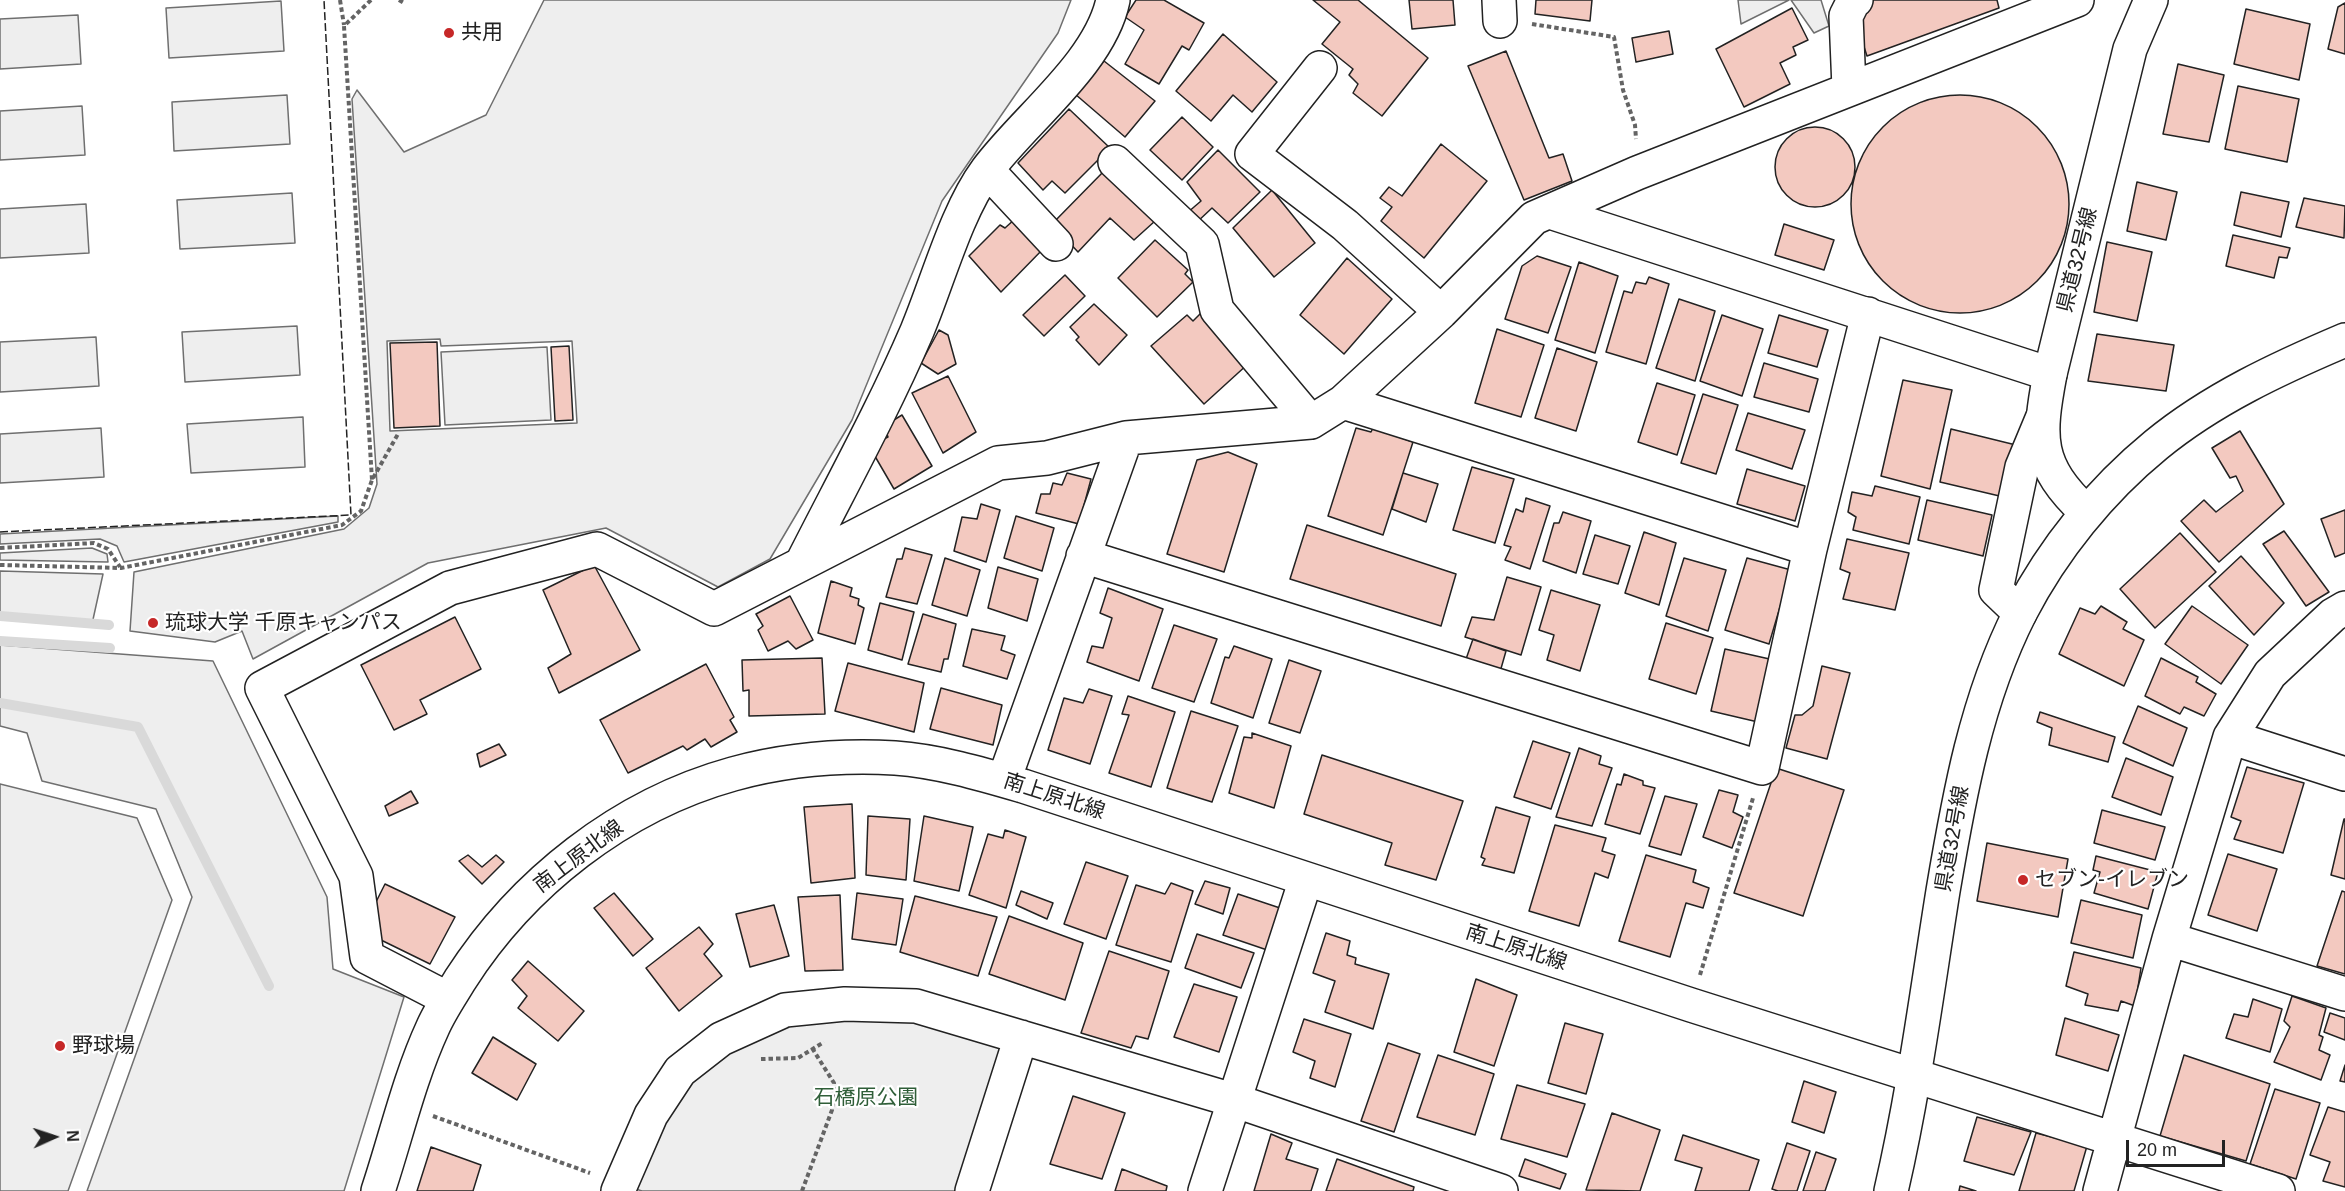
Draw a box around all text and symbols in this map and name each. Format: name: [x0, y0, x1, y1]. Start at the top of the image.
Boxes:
place label: 共用: [461, 20, 503, 46]
marker: 共用: [442, 26, 456, 40]
street label: 県道32号線: [2053, 205, 2103, 315]
place label: 琉球大学 千原キャンパス: [165, 610, 402, 636]
marker: 琉球大学 千原キャンパス: [146, 616, 160, 630]
street label: 南上原北線: [1000, 769, 1108, 825]
street label: 県道32号線: [1931, 784, 1975, 894]
street label: 南上原北線: [529, 815, 629, 899]
place label: セブン-イレブン: [2035, 867, 2189, 893]
marker: セブン-イレブン: [2016, 873, 2030, 887]
street label: 南上原北線: [1462, 920, 1570, 976]
place label: 野球場: [72, 1033, 135, 1059]
marker: 野球場: [53, 1039, 67, 1053]
park label: 石橋原公園: [814, 1085, 918, 1111]
north arrow: [24, 1107, 84, 1167]
scale bar: [2129, 1128, 2228, 1166]
text: N: [64, 1130, 81, 1142]
text: 20 m: [2137, 1140, 2177, 1160]

